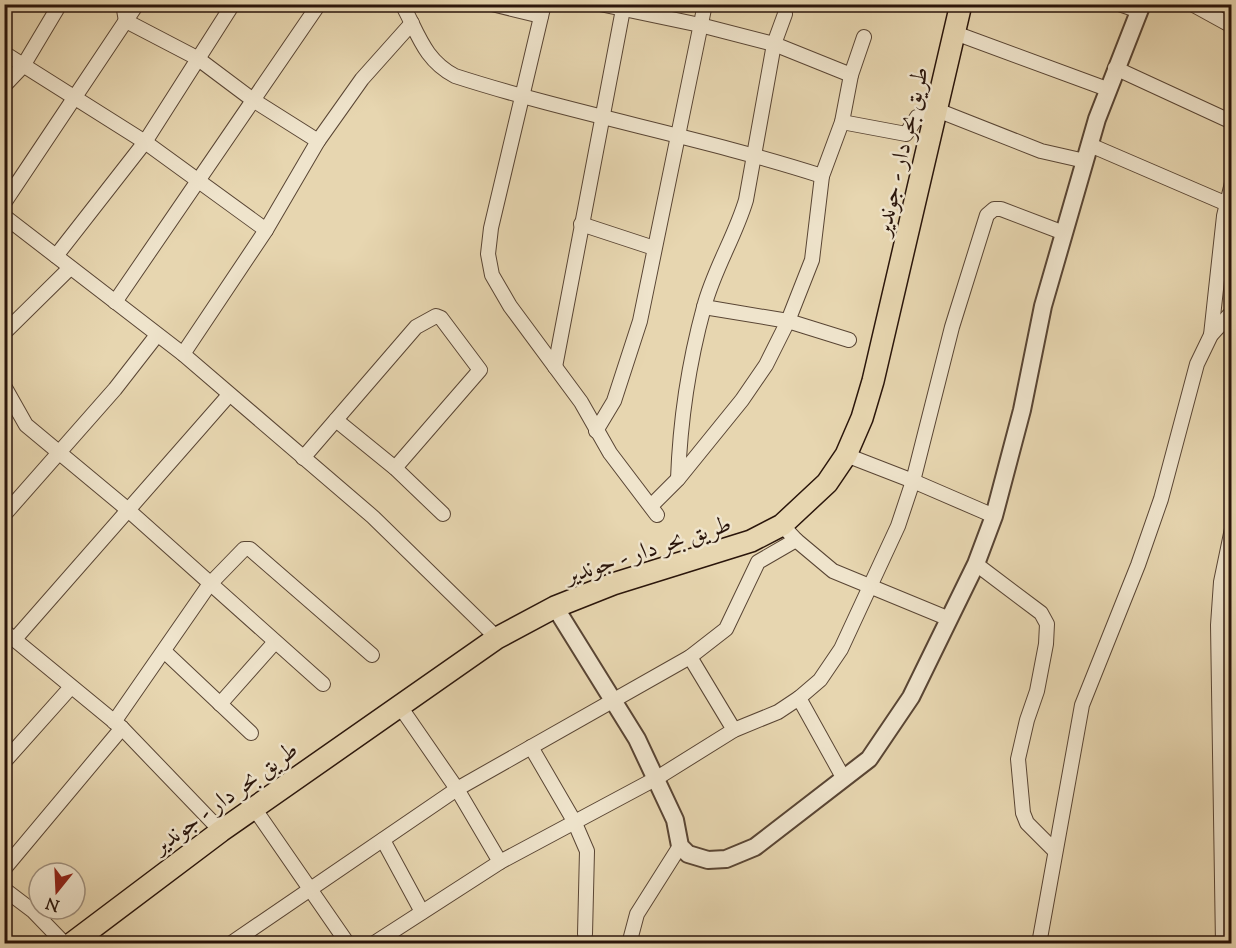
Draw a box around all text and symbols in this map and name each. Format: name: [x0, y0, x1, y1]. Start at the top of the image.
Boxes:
street label: طريق بحر دار - جوندير: [866, 63, 939, 242]
street label: طريق بحر دار - جوندير: [558, 508, 736, 595]
street label: طريق بحر دار - جوندير: [144, 734, 306, 865]
north arrow: [27, 861, 87, 921]
text: N: [43, 890, 63, 916]

